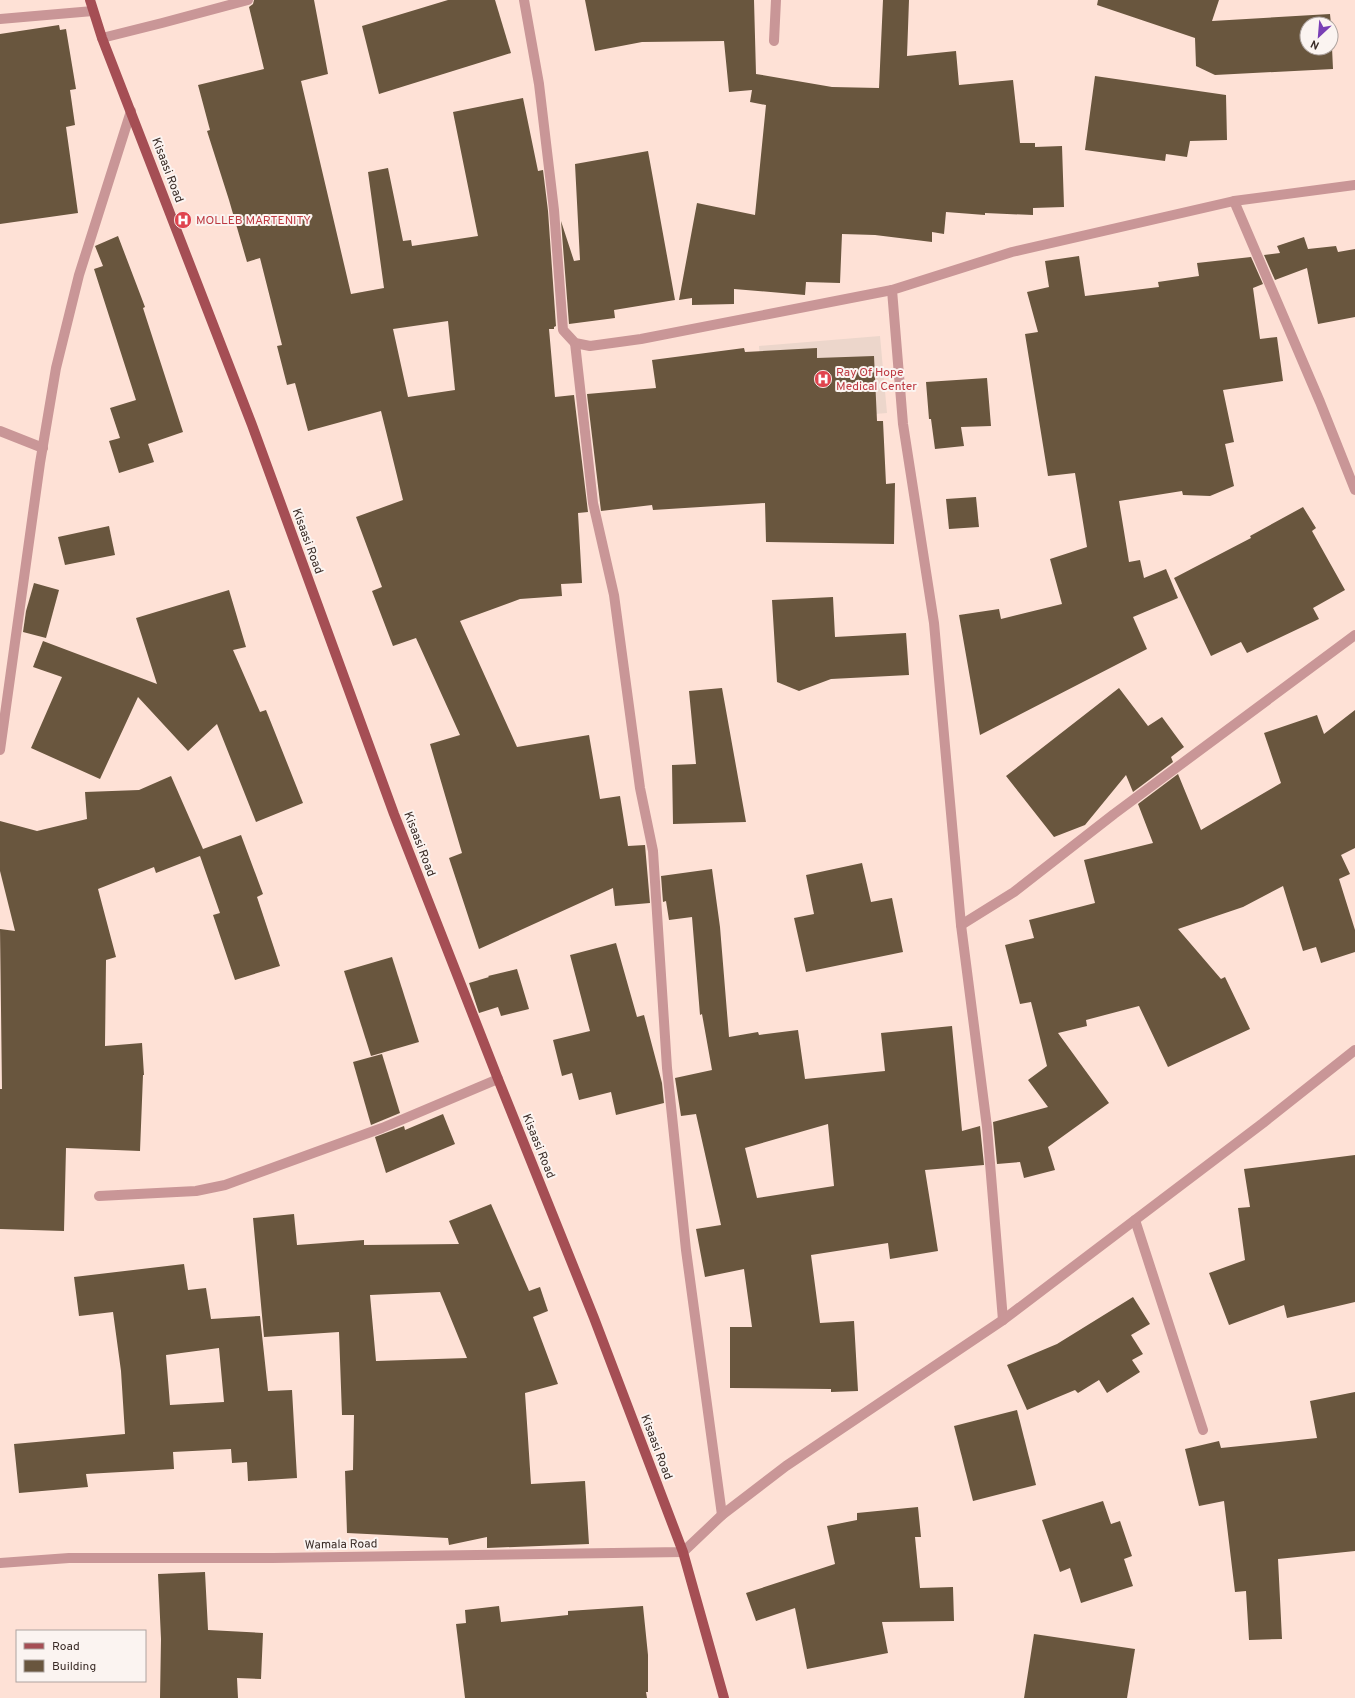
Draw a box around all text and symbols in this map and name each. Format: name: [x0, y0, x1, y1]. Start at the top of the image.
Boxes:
north arrow: [1299, 16, 1339, 56]
text: N: [1308, 36, 1322, 52]
street label: Kisaasi Road: [147, 136, 187, 205]
hospital icon: MOLLEB MARTENITY: [173, 210, 193, 230]
place label: MOLLEB MARTENITY: [196, 213, 311, 229]
place label: Ray Of Hope Medical Center: [836, 365, 917, 395]
hospital icon: Ray Of Hope Medical Center: [813, 369, 833, 389]
street label: Kisaasi Road: [288, 506, 326, 576]
street label: Kisaasi Road: [399, 810, 439, 879]
street label: Kisaasi Road: [518, 1112, 558, 1181]
street label: Kisaasi Road: [636, 1413, 676, 1482]
street label: Wamala Road: [304, 1536, 378, 1554]
legend: [16, 1630, 146, 1682]
text: Road: [52, 1639, 80, 1655]
text: Building: [52, 1659, 96, 1675]

